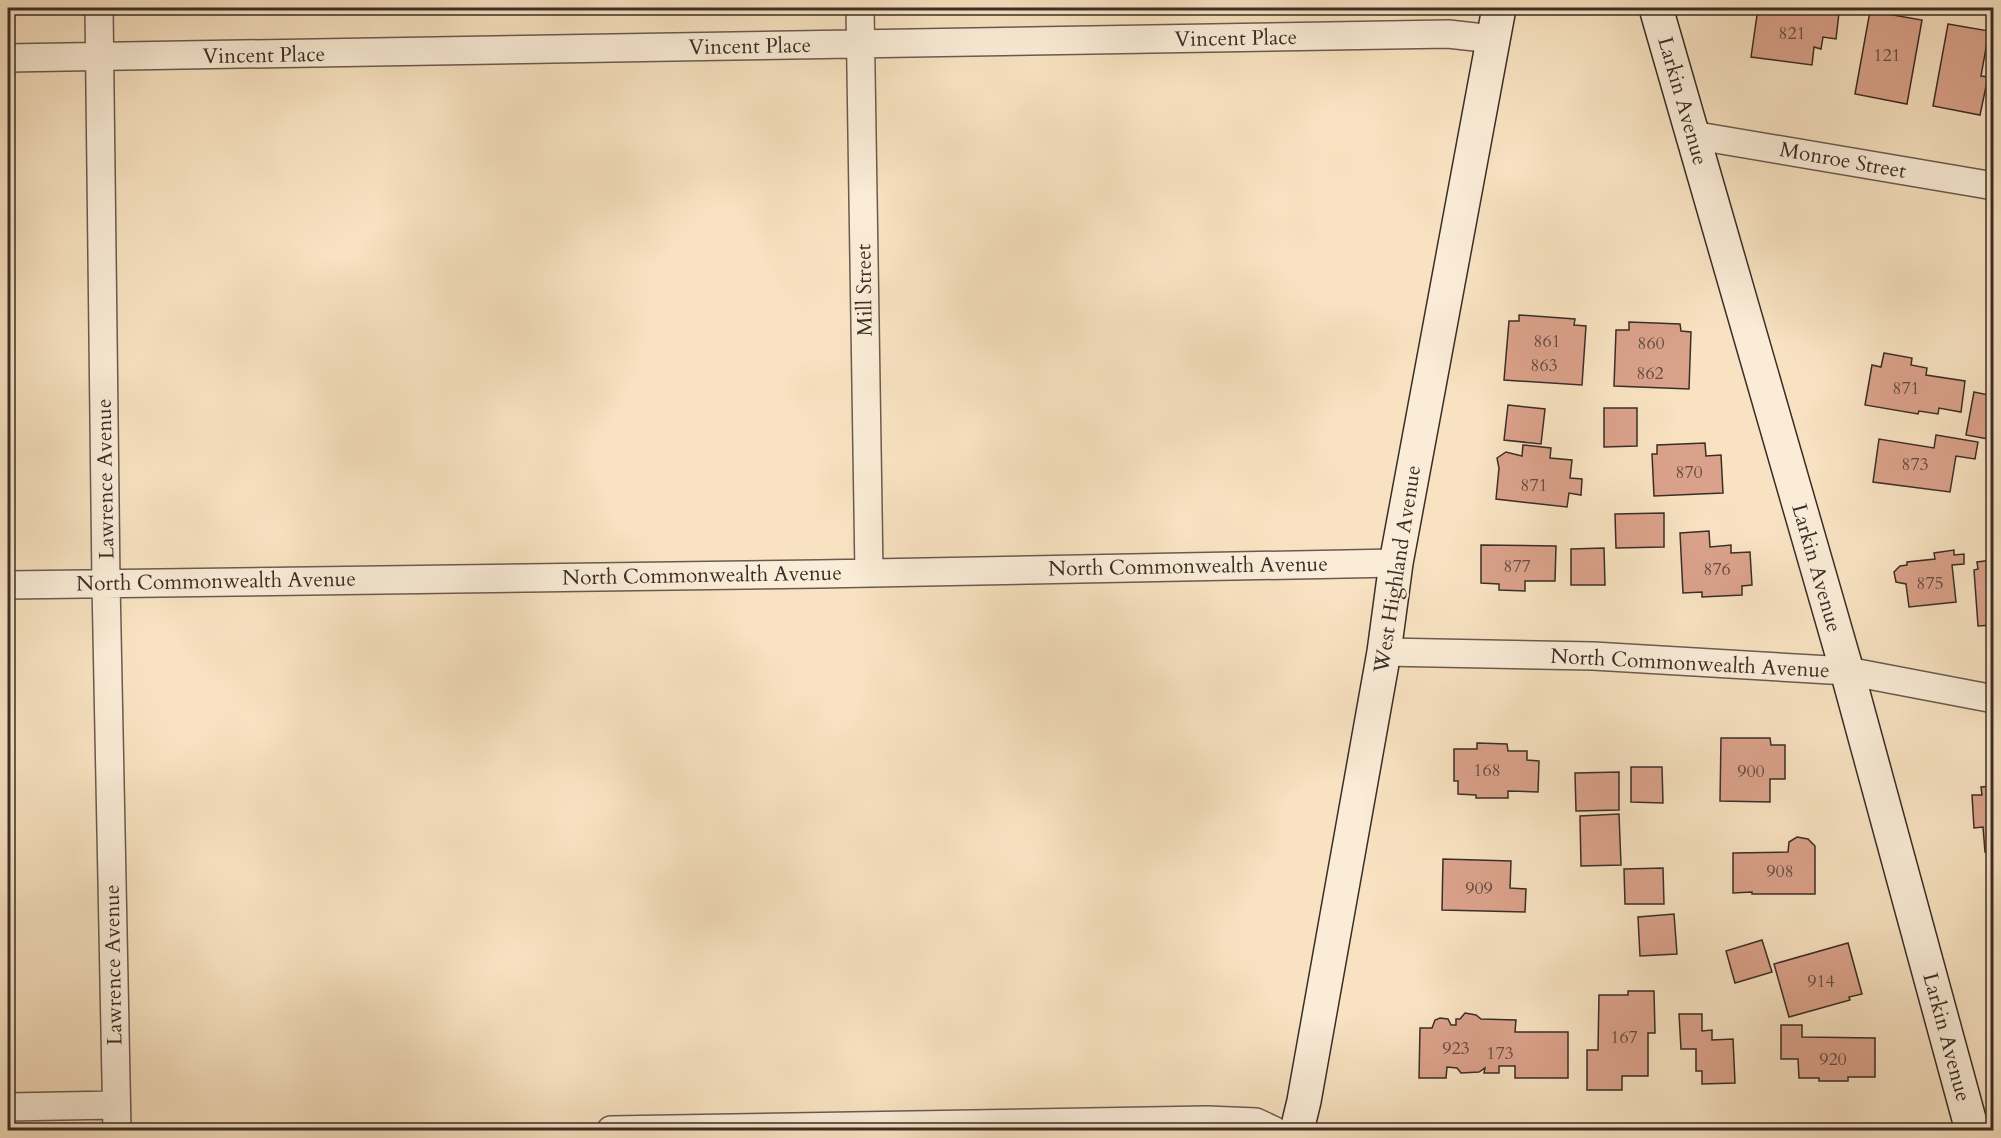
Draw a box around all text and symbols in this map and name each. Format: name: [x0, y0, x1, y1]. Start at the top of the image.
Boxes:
house number: 821: [1778, 21, 1806, 46]
street label: Vincent Place: [1174, 23, 1298, 54]
street label: Vincent Place: [688, 31, 812, 62]
street label: Larkin Avenue: [1650, 34, 1715, 169]
street label: Vincent Place: [202, 40, 326, 71]
house number: 121: [1873, 43, 1901, 68]
street label: Monroe Street: [1777, 135, 1909, 186]
street label: Mill Street: [849, 243, 880, 337]
house number: 861: [1533, 329, 1561, 354]
house number: 860: [1637, 331, 1665, 356]
house number: 863: [1530, 353, 1558, 378]
house number: 862: [1636, 361, 1664, 386]
house number: 871: [1892, 376, 1920, 401]
street label: Lawrence Avenue: [90, 398, 121, 560]
house number: 873: [1901, 452, 1929, 477]
house number: 870: [1675, 460, 1703, 485]
street label: West Highland Avenue: [1367, 463, 1428, 676]
house number: 871: [1520, 473, 1548, 498]
street label: Larkin Avenue: [1784, 501, 1849, 636]
street label: North Commonwealth Avenue: [1048, 550, 1328, 583]
house number: 877: [1503, 554, 1531, 579]
house number: 876: [1703, 557, 1731, 582]
street label: North Commonwealth Avenue: [562, 559, 842, 592]
street label: North Commonwealth Avenue: [76, 565, 356, 598]
house number: 875: [1916, 571, 1944, 596]
street label: North Commonwealth Avenue: [1550, 642, 1830, 685]
house number: 168: [1473, 758, 1501, 783]
house number: 900: [1737, 759, 1765, 784]
house number: 908: [1766, 859, 1794, 884]
house number: 909: [1465, 876, 1493, 901]
street label: Lawrence Avenue: [98, 884, 129, 1046]
house number: 914: [1807, 969, 1835, 994]
street label: Larkin Avenue: [1915, 969, 1978, 1105]
house number: 167: [1610, 1025, 1638, 1050]
house number: 923: [1442, 1036, 1470, 1061]
house number: 173: [1486, 1041, 1514, 1066]
house number: 920: [1819, 1047, 1847, 1072]

